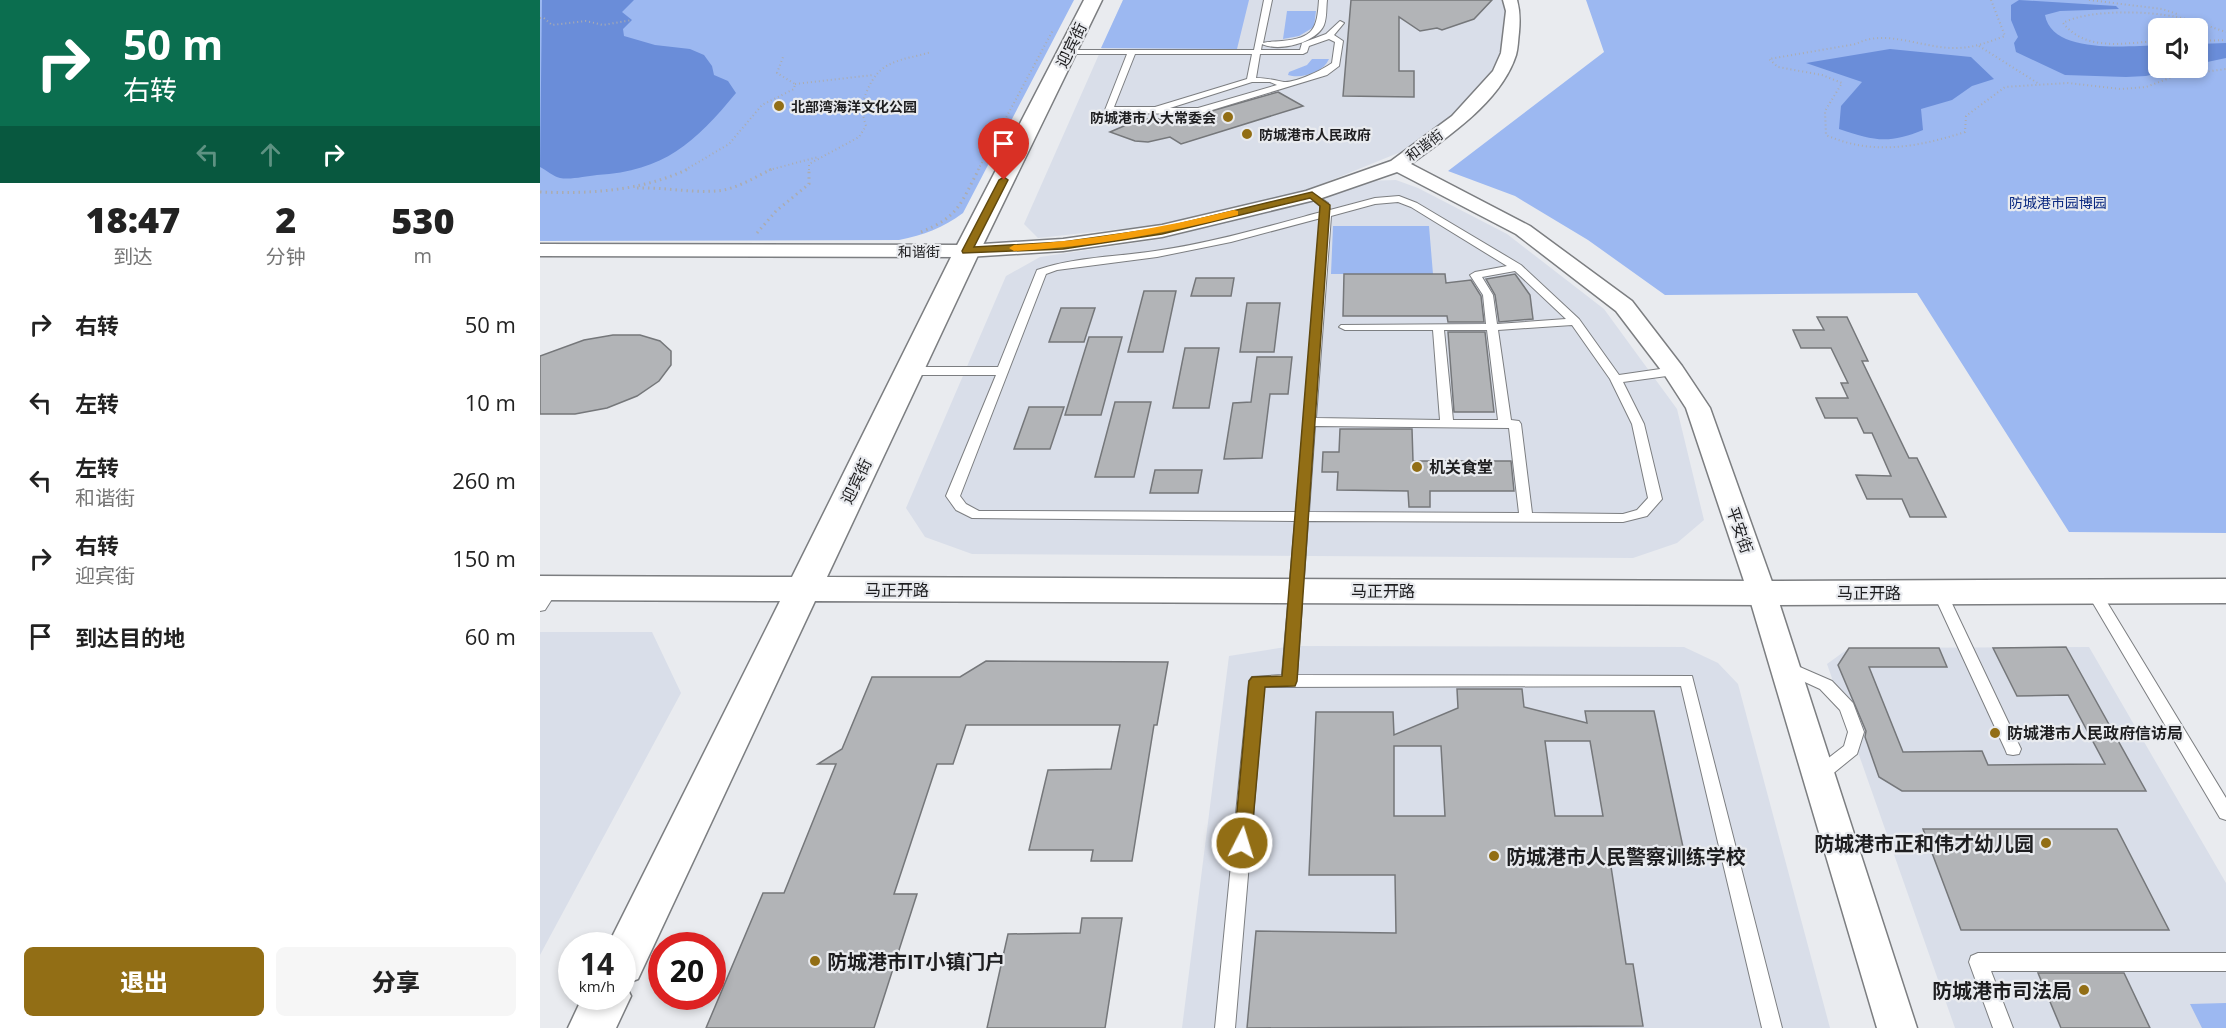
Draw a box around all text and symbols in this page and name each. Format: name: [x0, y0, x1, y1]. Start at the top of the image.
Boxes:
text: 50 m: [123, 15, 223, 72]
map controls: [2148, 18, 2208, 78]
button: sound: [2148, 18, 2208, 78]
street label: 迎宾街: [1051, 19, 1091, 71]
icon: right: [24, 24, 102, 102]
text: 右转: [123, 71, 177, 108]
place label: 北部湾海洋文化公园: [791, 97, 917, 116]
marker: 北部湾海洋文化公园: [772, 99, 786, 113]
place label: 防城港市人大常委会: [1090, 108, 1216, 127]
marker: 防城港市人大常委会: [1221, 110, 1235, 124]
pin: [978, 118, 1029, 180]
place label: 防城港市人民政府: [1259, 125, 1371, 144]
street label: 和谐街: [1402, 125, 1446, 165]
icon: arrive: [987, 127, 1020, 160]
marker: 防城港市人民政府: [1240, 127, 1254, 141]
icon: left: [191, 138, 224, 171]
icon: ahead: [254, 138, 287, 171]
icon: right: [317, 138, 350, 171]
park label: 防城港市园博园: [2009, 193, 2107, 212]
text: 18:47: [85, 195, 180, 244]
text: 2: [275, 195, 296, 244]
text: 530: [391, 196, 455, 245]
text: m: [414, 242, 432, 269]
street label: 和谐街: [898, 242, 940, 261]
text: 到达: [113, 243, 153, 270]
text: 分钟: [266, 243, 306, 270]
icon: right: [24, 308, 57, 341]
text: 50 m: [465, 309, 516, 339]
text: 右转: [75, 310, 119, 340]
icon: left: [24, 386, 57, 419]
text: 10 m: [465, 387, 516, 417]
text: 左转: [75, 388, 119, 418]
text: 左转: [75, 452, 119, 482]
street label: 迎宾街: [836, 455, 876, 507]
place label: 机关食堂: [1429, 456, 1493, 478]
marker: 机关食堂: [1410, 460, 1424, 474]
icon: left: [24, 464, 57, 497]
text: 260 m: [452, 465, 516, 495]
text: 和谐街: [75, 484, 135, 511]
street label: 平安街: [1722, 504, 1758, 556]
text: 右转: [75, 530, 119, 560]
icon: right: [24, 542, 57, 575]
text: 150 m: [452, 543, 516, 573]
text: 迎宾街: [75, 562, 135, 589]
street label: 马正开路: [865, 579, 929, 601]
street label: 马正开路: [1351, 580, 1415, 602]
street label: 马正开路: [1837, 582, 1901, 604]
icon: arrive: [24, 620, 57, 653]
text: 60 m: [465, 621, 516, 651]
text: 到达目的地: [75, 622, 185, 652]
place label: 防城港市人民政府信访局: [2007, 722, 2183, 744]
marker: 防城港市人民政府信访局: [1988, 726, 2002, 740]
position arrow: [1210, 811, 1274, 875]
place label: 防城港市正和伟才幼儿园: [1814, 830, 2034, 857]
marker: 防城港市正和伟才幼儿园: [2039, 836, 2053, 850]
place label: 防城港市人民警察训练学校: [1506, 843, 1746, 870]
marker: 防城港市人民警察训练学校: [1487, 849, 1501, 863]
speed limit sign: 20: [648, 932, 726, 1010]
text: 14: [580, 943, 614, 984]
button: 退出: [24, 947, 264, 1016]
button: 分享: [276, 947, 516, 1016]
place label: 防城港市IT小镇门户: [827, 948, 1005, 975]
marker: 防城港市IT小镇门户: [808, 954, 822, 968]
text: km/h: [579, 976, 615, 996]
place label: 防城港市司法局: [1932, 977, 2072, 1004]
marker: 防城港市司法局: [2077, 983, 2091, 997]

